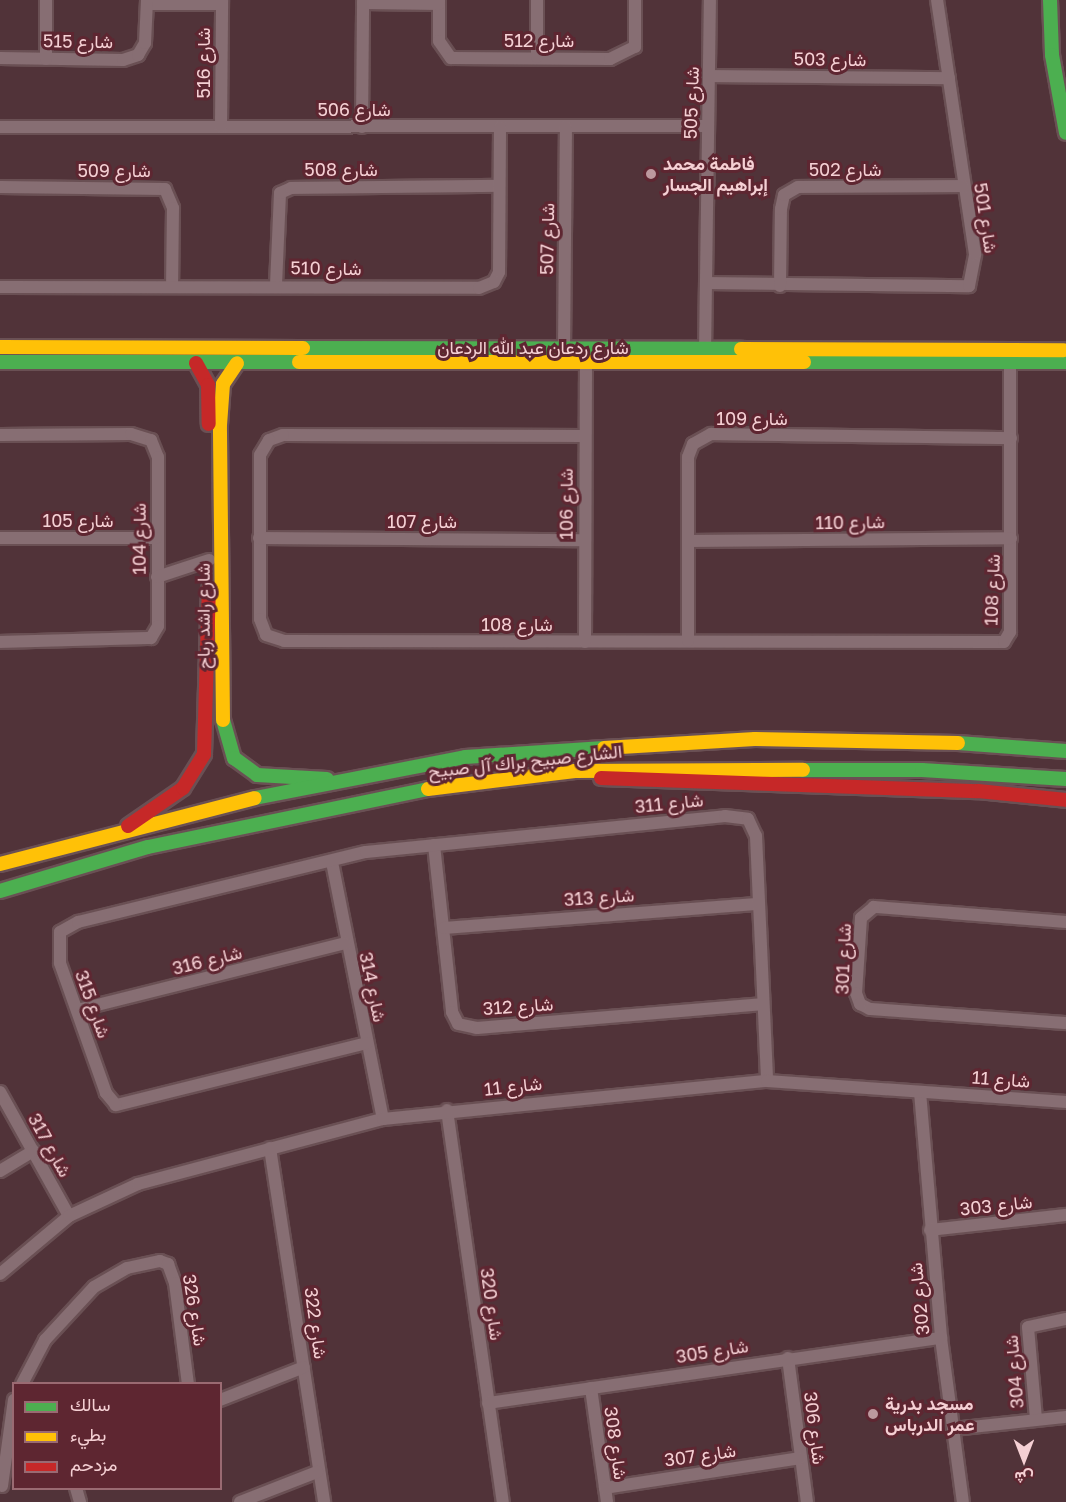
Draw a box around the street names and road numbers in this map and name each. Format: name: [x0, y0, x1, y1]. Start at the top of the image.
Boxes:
street label: شارع 516: [192, 28, 214, 98]
street label: شارع 512: [504, 29, 574, 51]
street label: شارع 515: [43, 30, 113, 52]
street label: شارع 503: [793, 48, 867, 70]
street label: شارع 505: [679, 66, 703, 140]
street label: شارع 506: [317, 98, 391, 120]
street label: شارع 508: [304, 158, 378, 180]
street label: شارع 502: [809, 158, 881, 180]
street label: شارع 509: [77, 159, 151, 181]
street label: شارع 501: [970, 181, 1002, 255]
street label: شارع 507: [536, 203, 558, 275]
street label: شارع 510: [290, 257, 362, 279]
street label: شارع ردعان عبد الله الردعان: [437, 336, 629, 358]
street label: شارع 109: [716, 407, 788, 429]
street label: شارع 106: [555, 468, 577, 540]
street label: شارع 104: [128, 503, 150, 575]
street label: شارع 105: [42, 509, 114, 531]
street label: شارع 107: [387, 510, 457, 532]
street label: شارع 110: [815, 511, 885, 533]
street label: شارع 108: [980, 554, 1004, 626]
street label: شارع راشد رباح: [192, 563, 214, 669]
street label: شارع 108: [481, 613, 553, 635]
street label: الشارع صبيح براك آل صبيح: [427, 740, 623, 782]
street label: شارع 311: [634, 789, 704, 817]
street label: شارع 313: [563, 884, 635, 910]
street label: شارع 301: [831, 923, 855, 995]
street label: شارع 316: [170, 941, 244, 979]
street label: شارع 314: [355, 950, 391, 1024]
street label: شارع 315: [71, 967, 115, 1041]
street label: شارع 312: [482, 993, 554, 1019]
street label: شارع 11: [971, 1066, 1031, 1092]
street label: شارع 11: [483, 1072, 543, 1100]
street label: شارع 317: [24, 1109, 76, 1181]
street label: شارع 303: [959, 1190, 1033, 1220]
street label: شارع 302: [904, 1262, 934, 1336]
street label: شارع 320: [476, 1266, 508, 1342]
street label: شارع 326: [179, 1272, 211, 1348]
street label: شارع 322: [300, 1286, 332, 1360]
street label: شارع 305: [674, 1335, 750, 1367]
street label: شارع 304: [1000, 1335, 1028, 1409]
street label: شارع 306: [800, 1390, 830, 1466]
street label: شارع 308: [600, 1405, 632, 1481]
street label: شارع 307: [663, 1439, 737, 1471]

